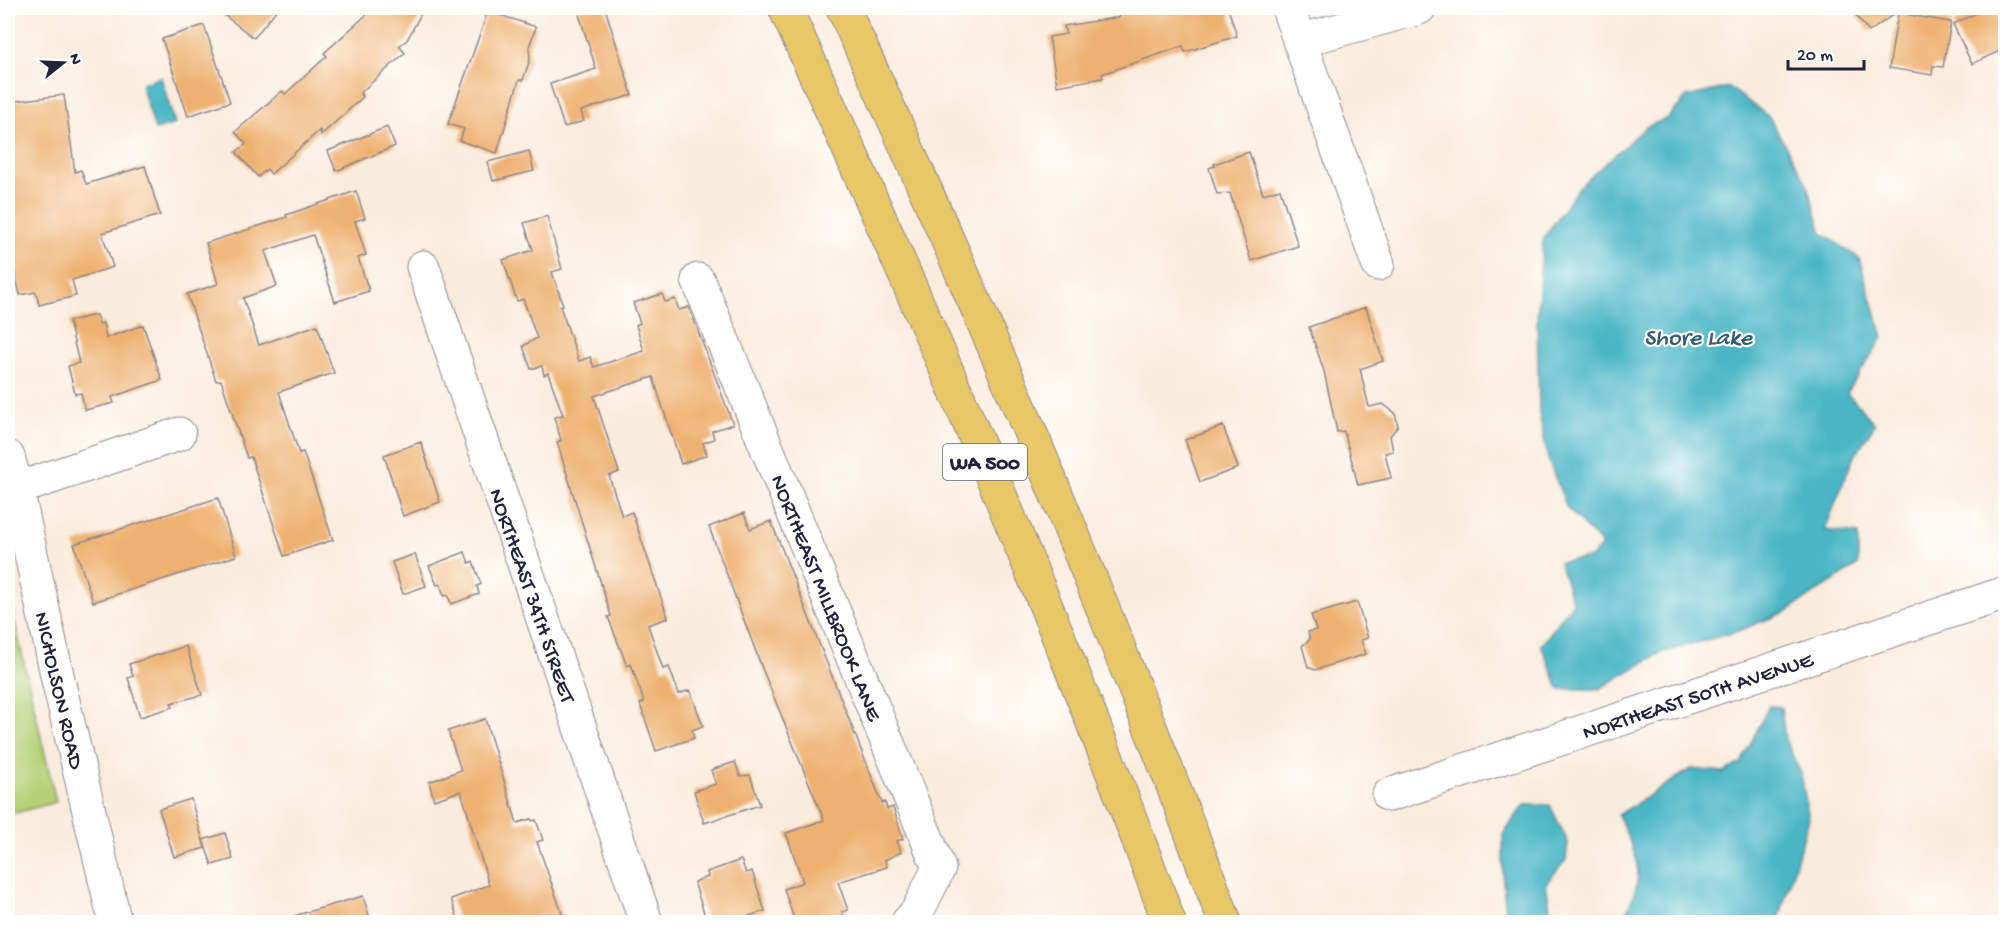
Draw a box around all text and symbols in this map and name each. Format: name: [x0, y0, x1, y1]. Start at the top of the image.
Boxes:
north arrow: [33, 33, 93, 93]
scale bar: [1788, 33, 1864, 71]
text: 20 m: [1797, 46, 1833, 67]
text: N: [63, 52, 85, 68]
water label: Shore Lake: [1644, 325, 1754, 354]
road number: WA 500: [943, 444, 1027, 480]
street label: NORTHEAST MILLBROOK LANE: [763, 472, 886, 727]
street label: NORTHEAST 34TH STREET: [481, 486, 580, 708]
street label: NICHOLSON ROAD: [26, 610, 88, 773]
street label: NORTHEAST 50TH AVENUE: [1580, 648, 1818, 747]

